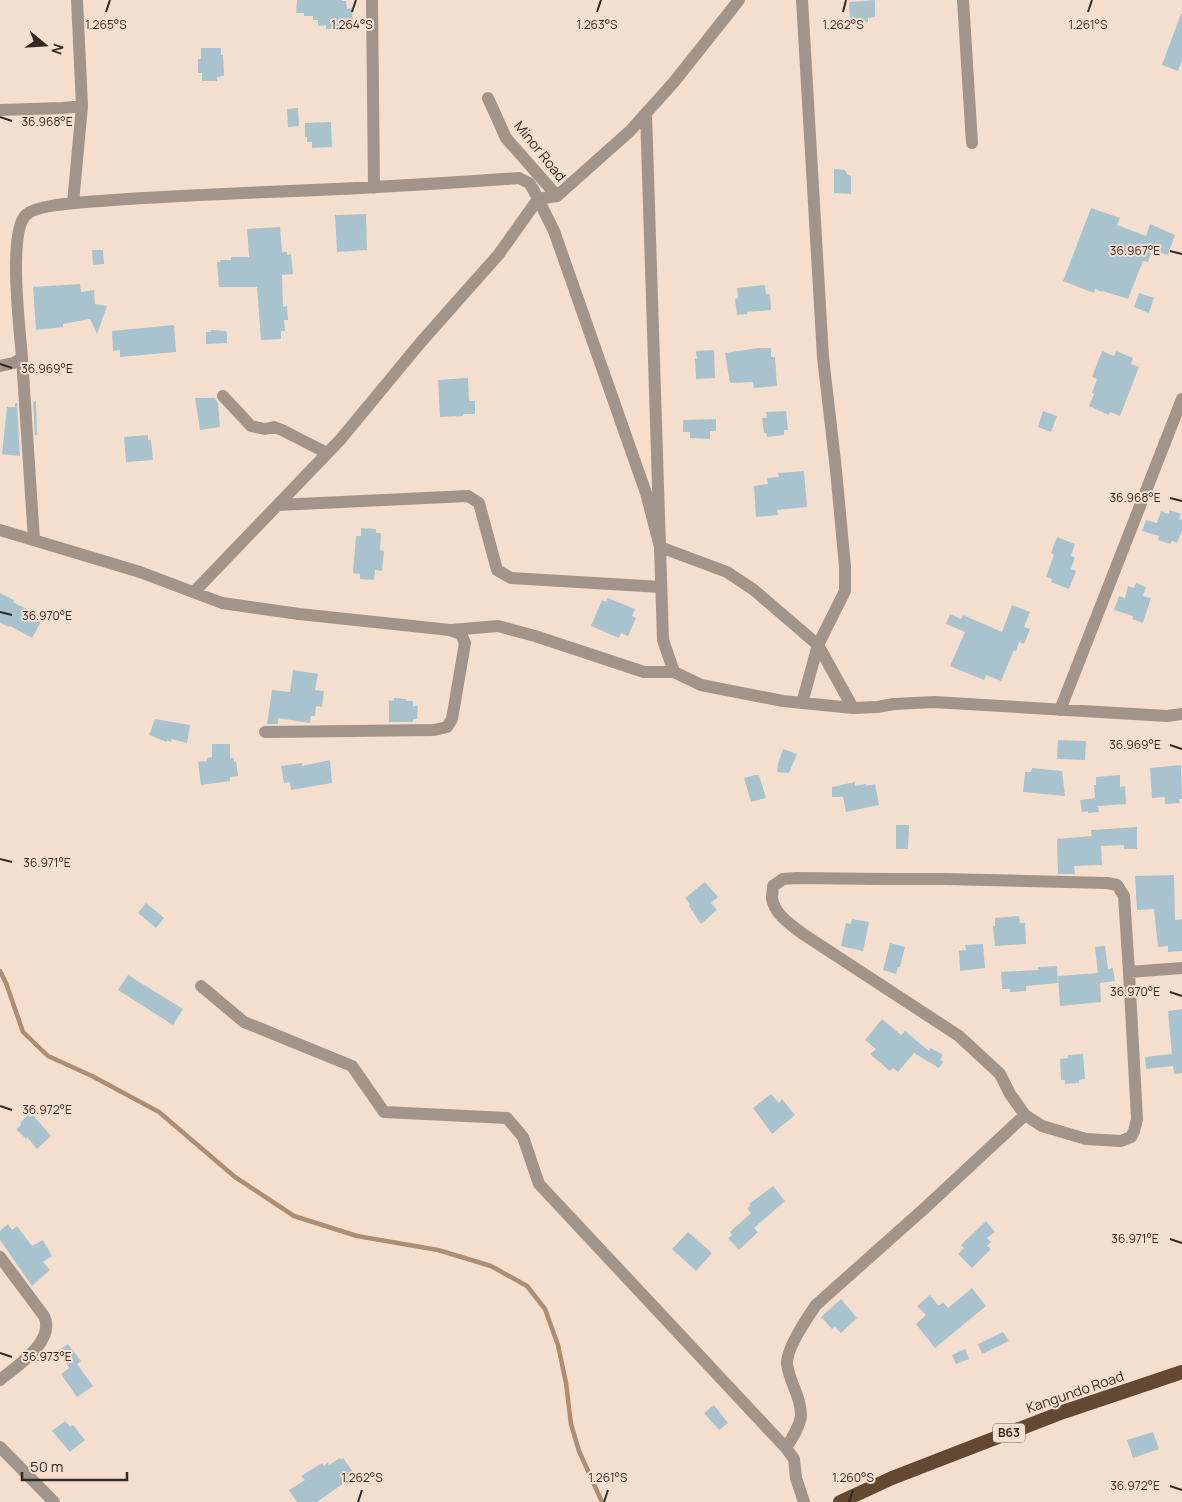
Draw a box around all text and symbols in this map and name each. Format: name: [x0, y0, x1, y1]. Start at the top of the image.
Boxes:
text: 1.265°S: [85, 16, 127, 33]
text: 1.264°S: [331, 16, 373, 33]
text: 1.263°S: [577, 16, 617, 33]
text: 1.262°S: [822, 16, 864, 33]
text: 1.261°S: [1069, 16, 1107, 33]
north arrow: [20, 20, 70, 70]
text: N: [47, 41, 68, 57]
text: 36.968°E: [21, 113, 73, 130]
street label: Minor Road: [510, 116, 571, 185]
text: 36.967°E: [1110, 242, 1160, 259]
text: 36.969°E: [21, 360, 73, 377]
text: 36.968°E: [1109, 489, 1161, 506]
text: 36.970°E: [22, 607, 72, 624]
text: 36.969°E: [1109, 736, 1161, 753]
text: 36.971°E: [23, 854, 71, 871]
text: 36.970°E: [1110, 983, 1160, 1000]
text: 36.972°E: [22, 1101, 72, 1118]
text: 36.971°E: [1111, 1230, 1159, 1247]
text: 36.973°E: [22, 1348, 72, 1365]
street label: Kangundo Road: [1024, 1366, 1126, 1417]
road number: B63: [993, 1424, 1025, 1442]
scale bar: [22, 1450, 128, 1482]
text: 50 m: [30, 1456, 64, 1477]
text: 1.262°S: [341, 1469, 383, 1486]
text: 1.261°S: [589, 1469, 627, 1486]
text: 1.260°S: [832, 1469, 874, 1486]
text: 36.972°E: [1110, 1477, 1160, 1494]

